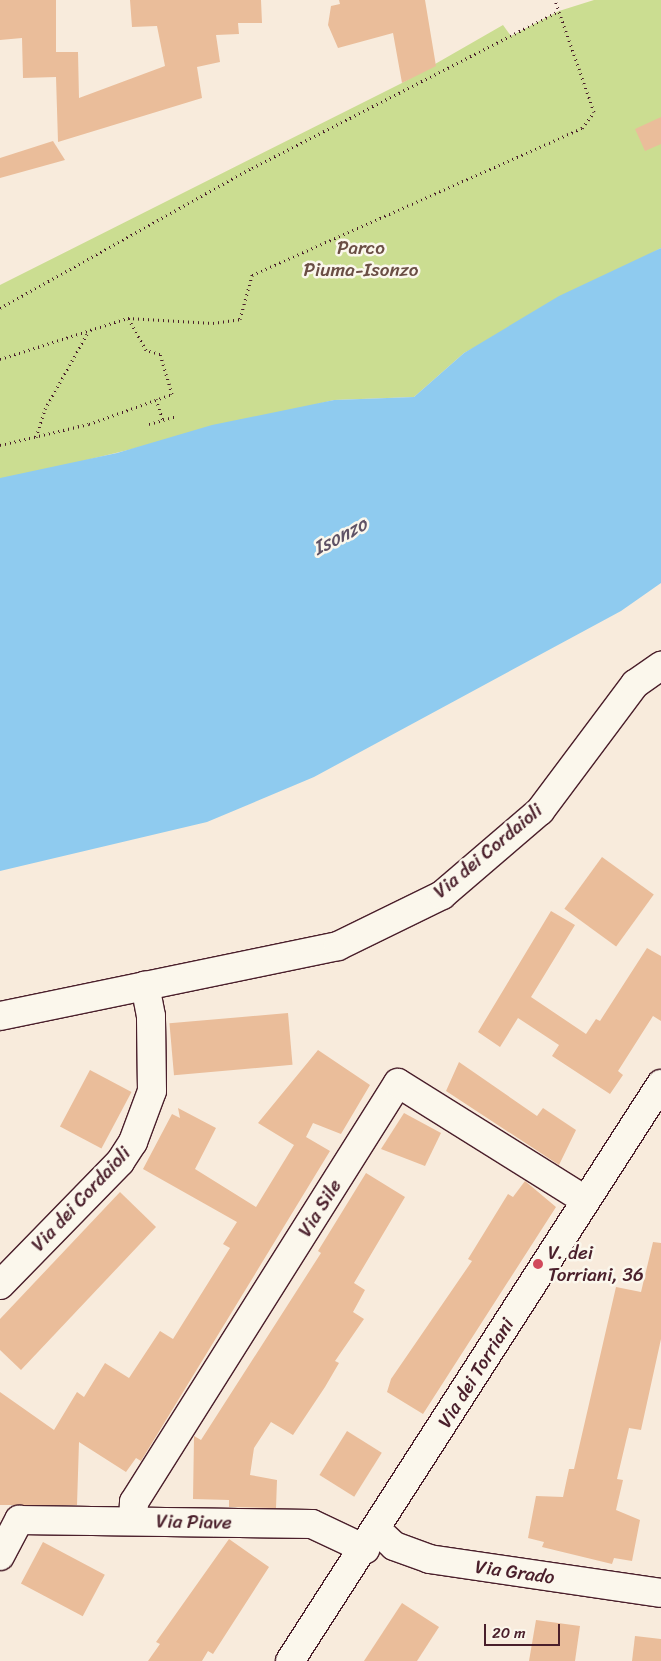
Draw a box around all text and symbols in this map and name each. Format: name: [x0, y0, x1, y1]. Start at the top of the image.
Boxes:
park label: Parco Piuma-Isonzo: [304, 237, 418, 281]
water label: Isonzo: [309, 512, 371, 560]
street label: Via dei Cordaioli: [429, 799, 547, 903]
street label: Via dei Cordaioli: [26, 1142, 136, 1256]
street label: Via Sile: [294, 1175, 346, 1241]
place label: V. dei Torriani, 36: [548, 1242, 644, 1286]
marker: V. dei Torriani, 36: [532, 1258, 544, 1270]
street label: Via dei Torriani: [433, 1314, 519, 1432]
street label: Via Piave: [156, 1510, 232, 1534]
street label: Via Grado: [474, 1555, 556, 1589]
scale bar: [486, 1614, 562, 1646]
text: 20 m: [492, 1620, 526, 1646]

